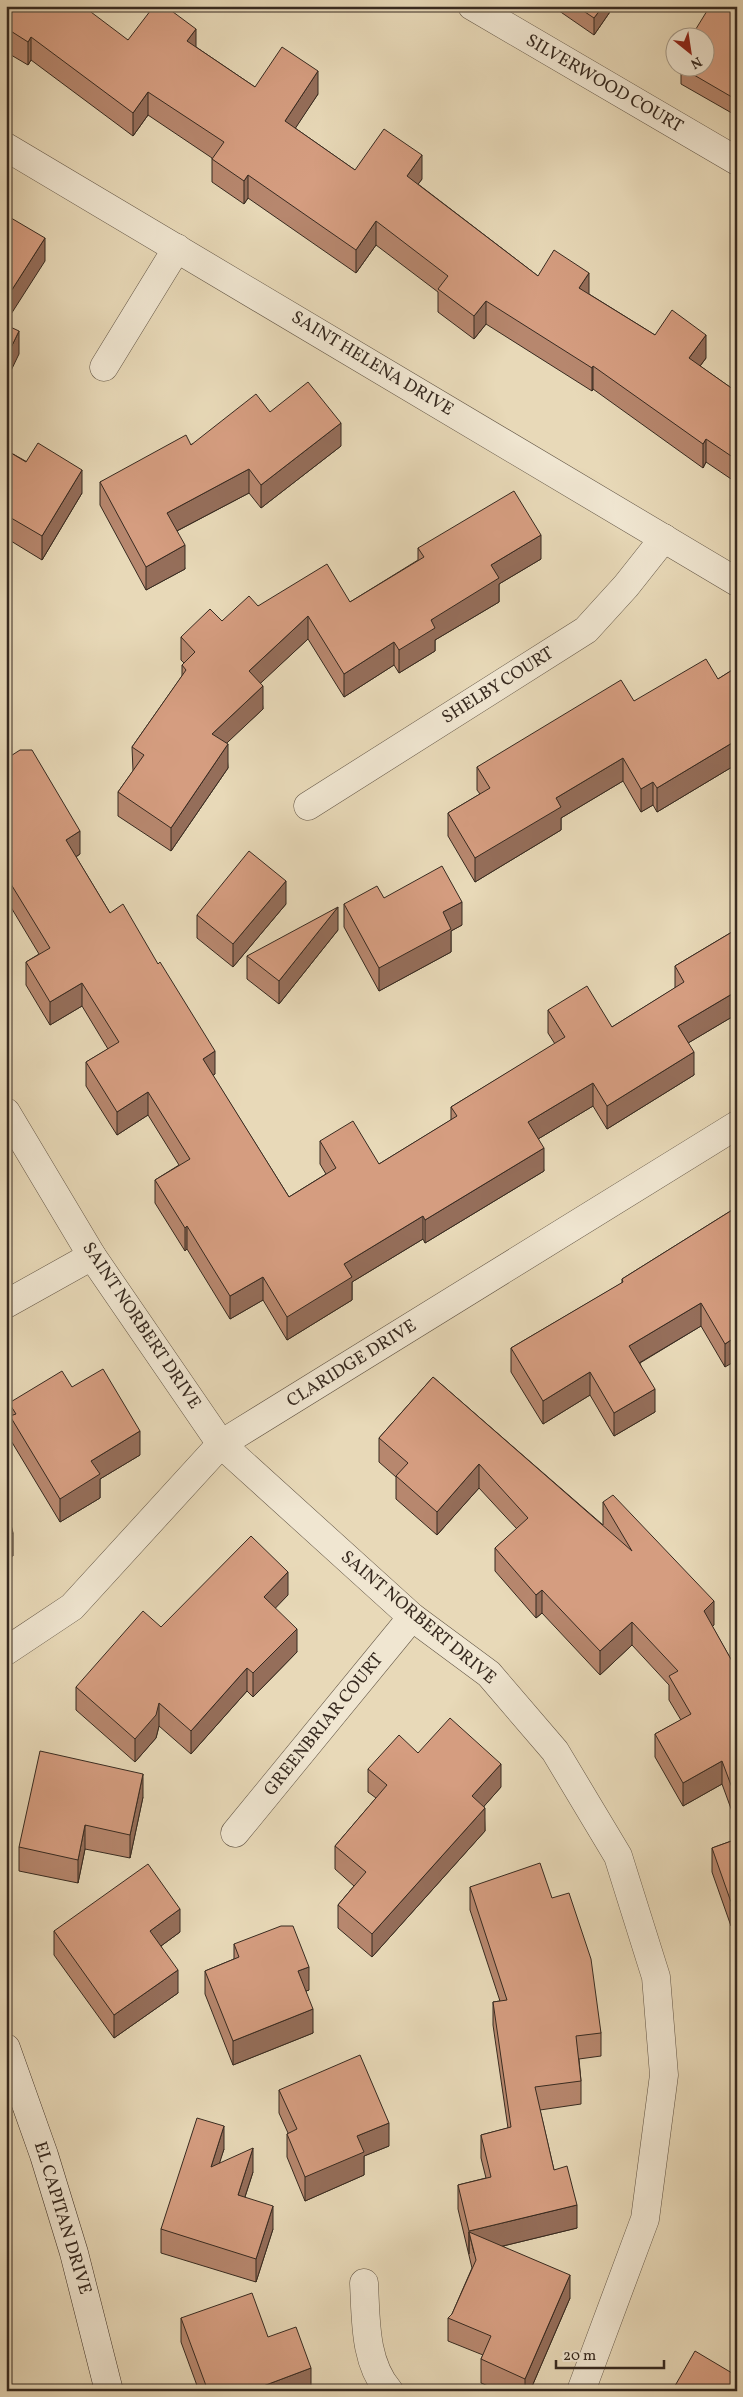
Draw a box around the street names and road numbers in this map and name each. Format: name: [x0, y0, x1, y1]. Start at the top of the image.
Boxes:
street label: SILVERWOOD COURT: [521, 29, 688, 140]
street label: SAINT HELENA DRIVE: [286, 306, 458, 423]
street label: SHELBY COURT: [437, 641, 559, 730]
street label: SAINT NORBERT DRIVE: [76, 1238, 206, 1415]
street label: CLARIDGE DRIVE: [282, 1314, 422, 1414]
street label: SAINT NORBERT DRIVE: [335, 1545, 501, 1691]
street label: GREENBRIAR COURT: [259, 1648, 390, 1802]
street label: EL CAPITAN DRIVE: [27, 2138, 97, 2298]

